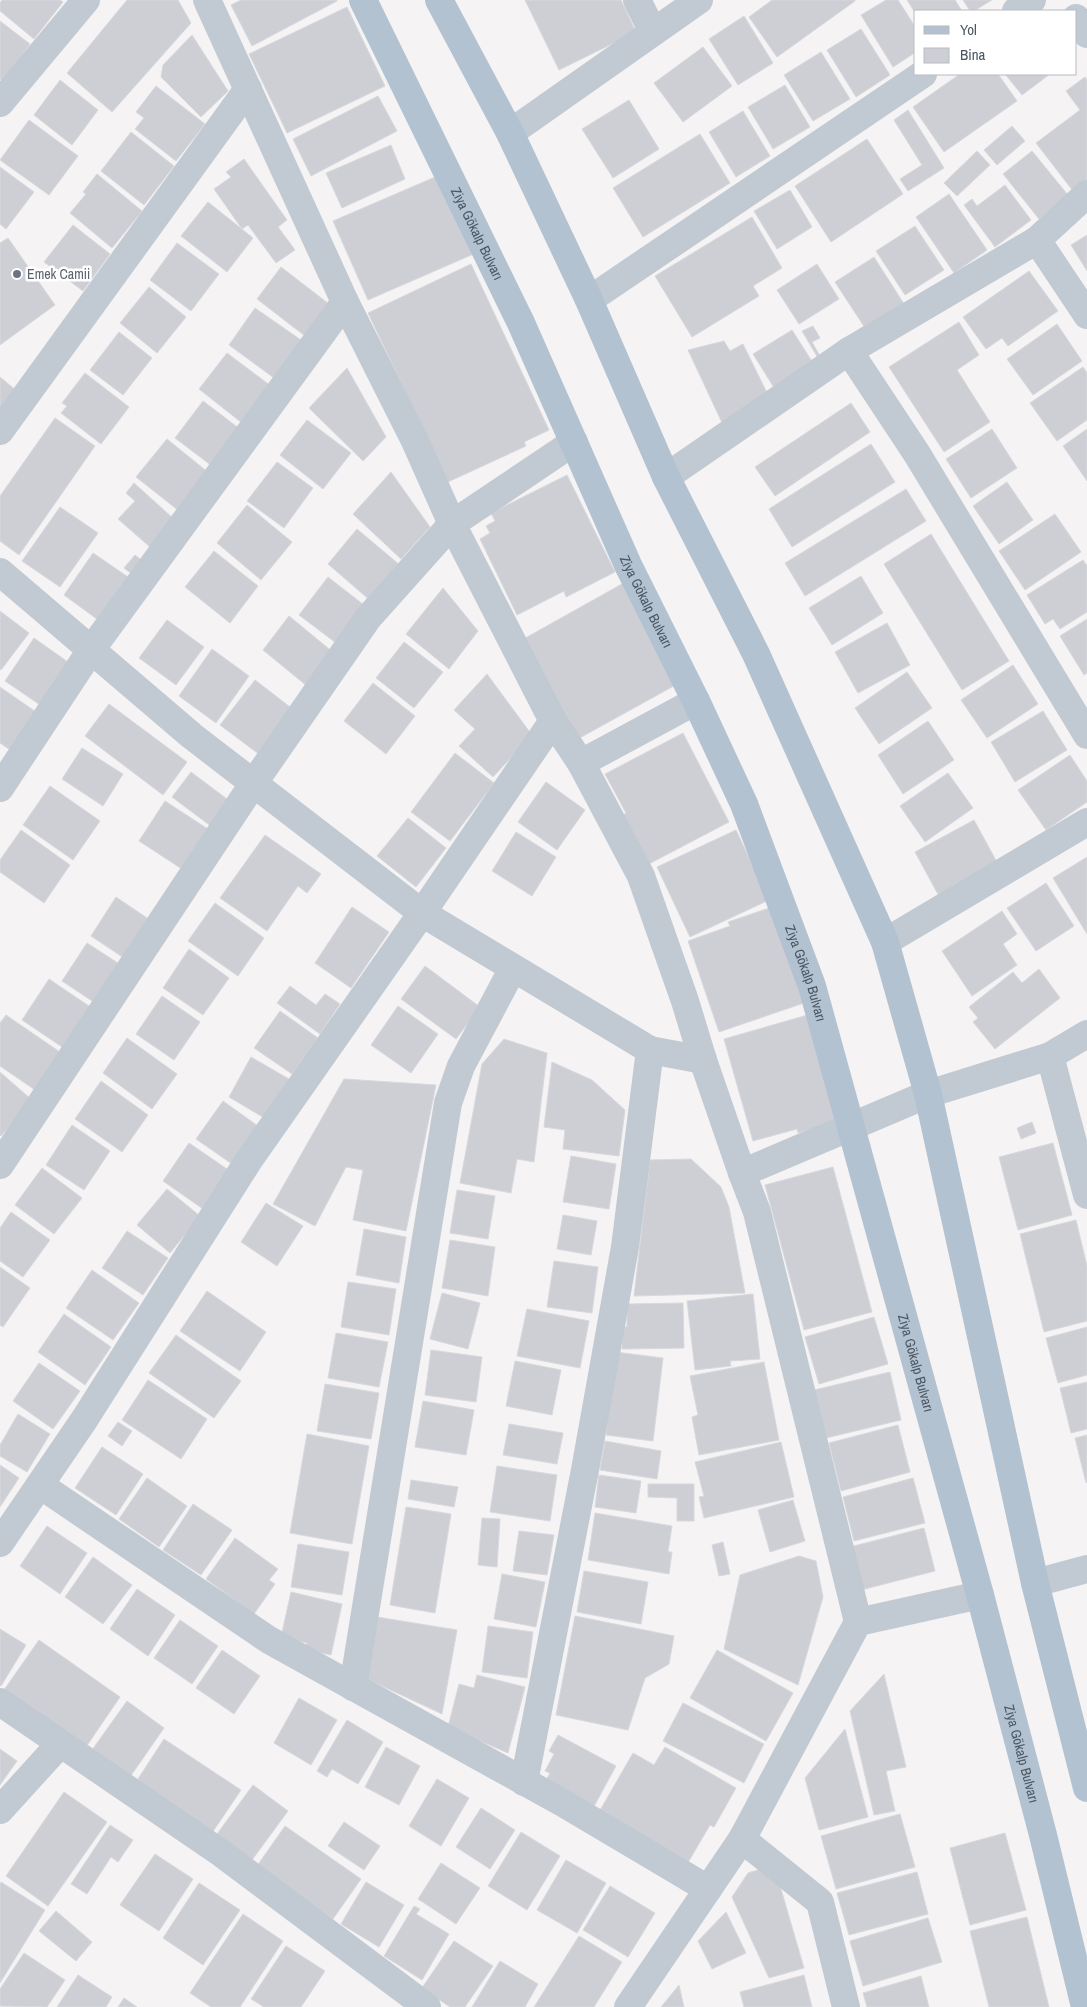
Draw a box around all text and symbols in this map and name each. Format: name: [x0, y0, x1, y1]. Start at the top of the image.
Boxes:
legend: [914, 10, 1077, 75]
text: Yol: [960, 19, 977, 40]
text: Bina: [960, 44, 985, 65]
street label: Ziya Gökalp Bulvarı: [447, 184, 508, 283]
place label: Emek Camii: [27, 265, 90, 283]
marker: Emek Camii: [11, 268, 23, 280]
street label: Ziya Gökalp Bulvarı: [616, 553, 677, 651]
street label: Ziya Gökalp Bulvarı: [781, 922, 830, 1023]
street label: Ziya Gökalp Bulvarı: [894, 1312, 938, 1414]
street label: Ziya Gökalp Bulvarı: [1000, 1703, 1043, 1805]

